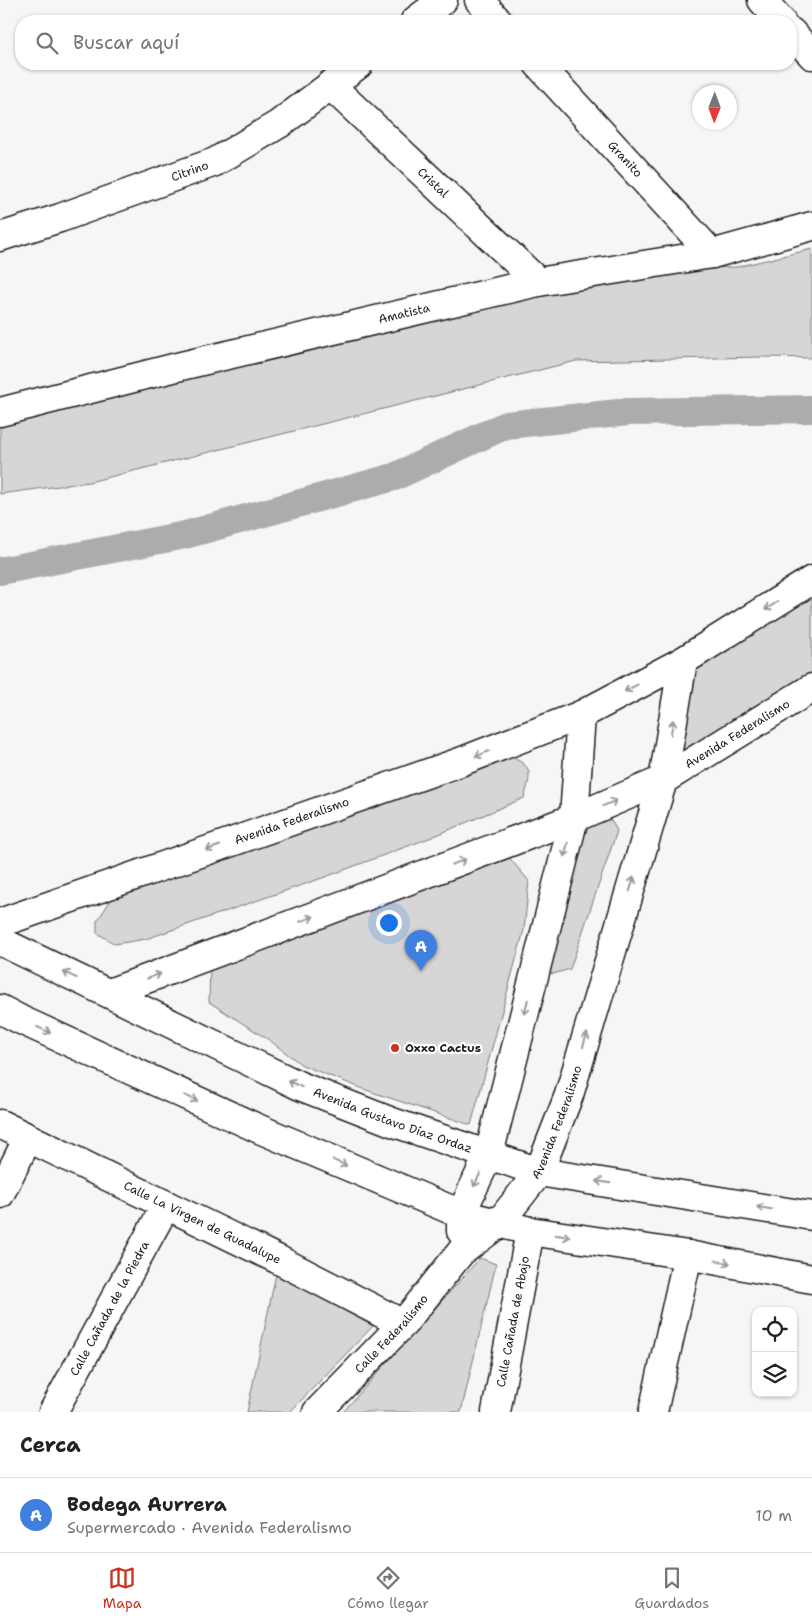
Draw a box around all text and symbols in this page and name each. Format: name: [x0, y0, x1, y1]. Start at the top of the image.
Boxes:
search box: [15, 15, 797, 70]
icon: search: [33, 29, 61, 57]
text: Buscar aquí: [73, 30, 179, 55]
north arrow: [692, 85, 737, 130]
street label: Granito: [604, 137, 646, 181]
street label: Citrino: [169, 157, 211, 185]
street label: Cristal: [414, 164, 452, 201]
street label: Amatista: [377, 300, 432, 327]
one-way arrow: [764, 601, 778, 611]
one-way arrow: [624, 684, 639, 694]
street label: Avenida Federalismo: [682, 696, 793, 773]
one-way arrow: [667, 719, 677, 735]
one-way arrow: [475, 750, 490, 759]
street label: Avenida Federalismo: [232, 793, 351, 848]
one-way arrow: [602, 797, 617, 807]
one-way arrow: [561, 841, 570, 857]
one-way arrow: [206, 844, 222, 853]
one-way arrow: [451, 857, 466, 866]
one-way arrow: [627, 877, 637, 893]
your location: [376, 910, 402, 936]
one-way arrow: [298, 914, 314, 923]
pin: A: [405, 930, 437, 971]
one-way arrow: [63, 970, 78, 980]
one-way arrow: [146, 971, 162, 980]
one-way arrow: [521, 999, 530, 1015]
one-way arrow: [36, 1026, 51, 1036]
one-way arrow: [581, 1032, 591, 1048]
place label: Oxxo Cactus: [405, 1040, 481, 1056]
marker: Oxxo Cactus: [389, 1042, 401, 1054]
street label: Avenida Federalismo: [528, 1064, 585, 1183]
one-way arrow: [288, 1079, 303, 1089]
street label: Avenida Gustavo Díaz Ordaz: [311, 1084, 474, 1157]
one-way arrow: [183, 1094, 198, 1103]
one-way arrow: [332, 1159, 347, 1169]
one-way arrow: [472, 1172, 481, 1187]
street label: Calle La Virgen de Guadalupe: [121, 1177, 284, 1268]
one-way arrow: [596, 1177, 612, 1187]
one-way arrow: [756, 1203, 772, 1213]
one-way arrow: [554, 1232, 570, 1242]
street label: Calle Cañada de la Piedra: [66, 1238, 153, 1379]
street label: Calle Cañada de Abajo: [493, 1255, 533, 1388]
one-way arrow: [715, 1258, 731, 1267]
street label: Calle Federalismo: [351, 1291, 432, 1377]
map controls: [752, 1307, 797, 1397]
button: locate: [752, 1307, 797, 1352]
button: layers: [752, 1352, 797, 1397]
text: Cerca: [20, 1431, 81, 1459]
text: Bodega Aurrera: [67, 1492, 227, 1517]
text: A: [30, 1505, 42, 1526]
text: 10 m: [755, 1505, 792, 1526]
text: Supermercado · Avenida Federalismo: [67, 1517, 352, 1538]
tab: Mapa: [103, 1564, 142, 1612]
tab: Cómo llegar: [347, 1564, 429, 1612]
tab: Guardados: [635, 1564, 709, 1612]

